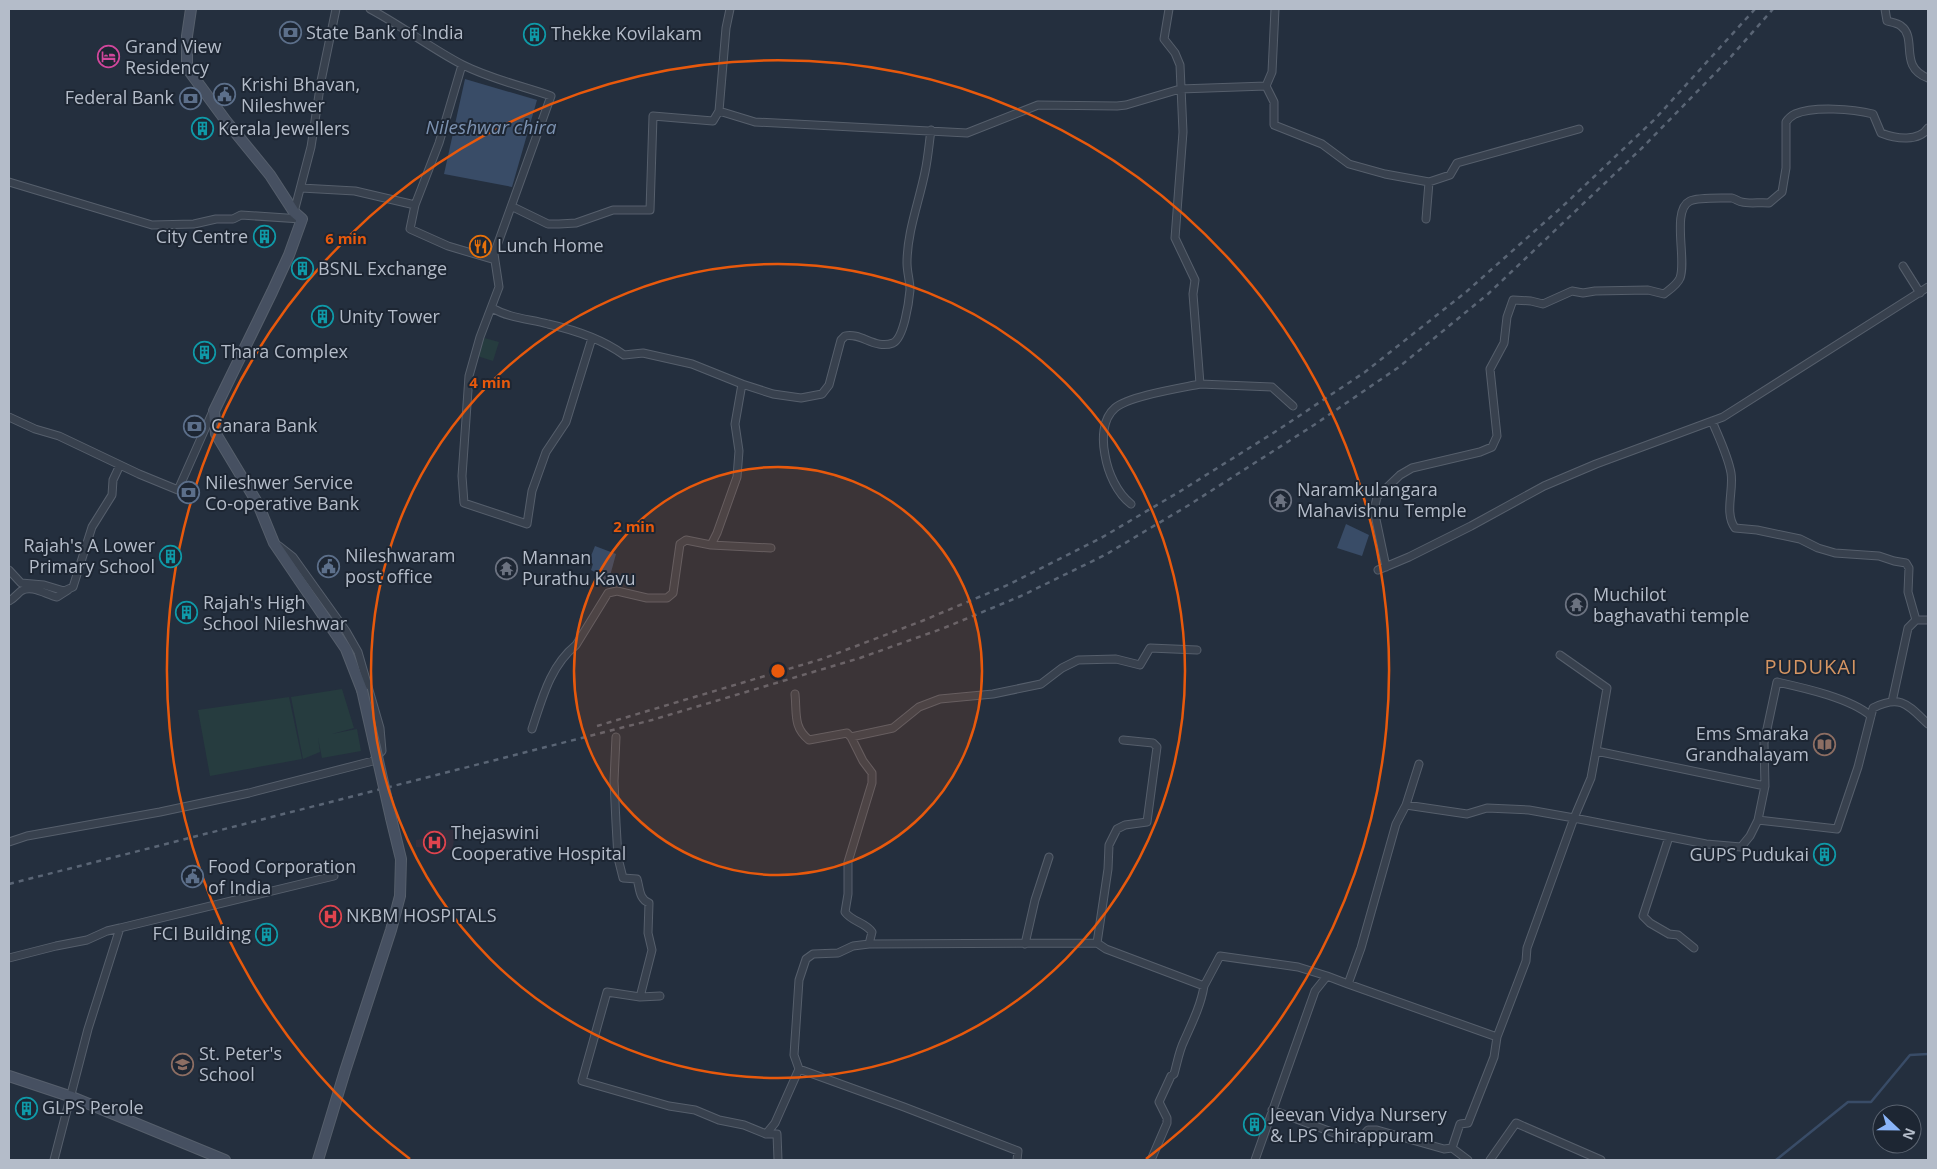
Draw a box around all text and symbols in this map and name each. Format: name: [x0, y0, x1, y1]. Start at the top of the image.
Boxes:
place label: State Bank of India: [306, 20, 463, 44]
bank icon: State Bank of India: [278, 21, 302, 45]
place label: Thekke Kovilakam: [551, 21, 702, 45]
building icon: Thekke Kovilakam: [523, 22, 547, 46]
place label: Grand View Residency: [125, 34, 222, 79]
hotel icon: Grand View Residency: [97, 45, 121, 69]
place label: Krishi Bhavan, Nileshwer: [241, 72, 360, 117]
public building icon: Krishi Bhavan, Nileshwer: [213, 83, 237, 107]
place label: Federal Bank: [65, 85, 175, 109]
bank icon: Federal Bank: [178, 86, 202, 110]
water label: Nileshwar chira: [426, 114, 557, 140]
place label: Kerala Jewellers: [218, 116, 350, 140]
building icon: Kerala Jewellers: [190, 117, 214, 141]
place label: City Centre: [156, 224, 248, 248]
building icon: City Centre: [252, 225, 276, 249]
text: 6 min: [325, 228, 367, 248]
place label: Lunch Home: [497, 233, 604, 257]
restaurant icon: Lunch Home: [469, 234, 493, 258]
place label: BSNL Exchange: [318, 256, 447, 280]
building icon: BSNL Exchange: [290, 257, 314, 281]
place label: Unity Tower: [339, 304, 441, 328]
building icon: Unity Tower: [311, 305, 335, 329]
place label: Thara Complex: [221, 339, 348, 363]
building icon: Thara Complex: [193, 340, 217, 364]
text: 4 min: [469, 372, 511, 392]
place label: Canara Bank: [211, 413, 318, 437]
bank icon: Canara Bank: [183, 414, 207, 438]
place label: Nileshwer Service Co-operative Bank: [205, 470, 360, 515]
place label: Naramkulangara Mahavishnu Temple: [1297, 477, 1467, 522]
bank icon: Nileshwer Service Co-operative Bank: [177, 481, 201, 505]
temple icon: Naramkulangara Mahavishnu Temple: [1269, 488, 1293, 512]
text: 2 min: [613, 516, 655, 536]
place label: Rajah's A Lower Primary School: [23, 533, 156, 578]
place label: Nileshwaram post office: [345, 543, 455, 588]
building icon: Rajah's A Lower Primary School: [159, 544, 183, 568]
place label: Mannan Purathu Kavu: [522, 545, 635, 590]
public building icon: Nileshwaram post office: [317, 554, 341, 578]
temple icon: Mannan Purathu Kavu: [494, 556, 518, 580]
place label: Muchilot baghavathi temple: [1593, 582, 1749, 627]
place label: Rajah's High School Nileshwar: [203, 590, 348, 635]
temple icon: Muchilot baghavathi temple: [1565, 593, 1589, 617]
building icon: Rajah's High School Nileshwar: [175, 601, 199, 625]
district label: PUDUKAI: [1764, 653, 1858, 680]
centre of rings: [769, 662, 787, 680]
place label: Ems Smaraka Grandhalayam: [1685, 721, 1809, 766]
library icon: Ems Smaraka Grandhalayam: [1813, 732, 1837, 756]
place label: Thejaswini Cooperative Hospital: [451, 820, 626, 865]
hospital icon: Thejaswini Cooperative Hospital: [423, 831, 447, 855]
place label: GUPS Pudukai: [1689, 842, 1809, 866]
building icon: GUPS Pudukai: [1813, 843, 1837, 867]
place label: Food Corporation of India: [208, 854, 356, 899]
public building icon: Food Corporation of India: [180, 865, 204, 889]
place label: NKBM HOSPITALS: [346, 903, 497, 927]
hospital icon: NKBM HOSPITALS: [318, 904, 342, 928]
place label: FCI Building: [153, 921, 251, 945]
building icon: FCI Building: [255, 922, 279, 946]
place label: St. Peter's School: [199, 1041, 282, 1086]
school or university icon: St. Peter's School: [171, 1052, 195, 1076]
place label: GLPS Perole: [42, 1095, 144, 1119]
building icon: GLPS Perole: [14, 1096, 38, 1120]
place label: Jeevan Vidya Nursery & LPS Chirappuram: [1268, 1102, 1448, 1147]
north arrow: [1872, 1104, 1922, 1154]
building icon: Jeevan Vidya Nursery & LPS Chirappuram: [1242, 1113, 1266, 1137]
text: N: [1899, 1125, 1920, 1143]

